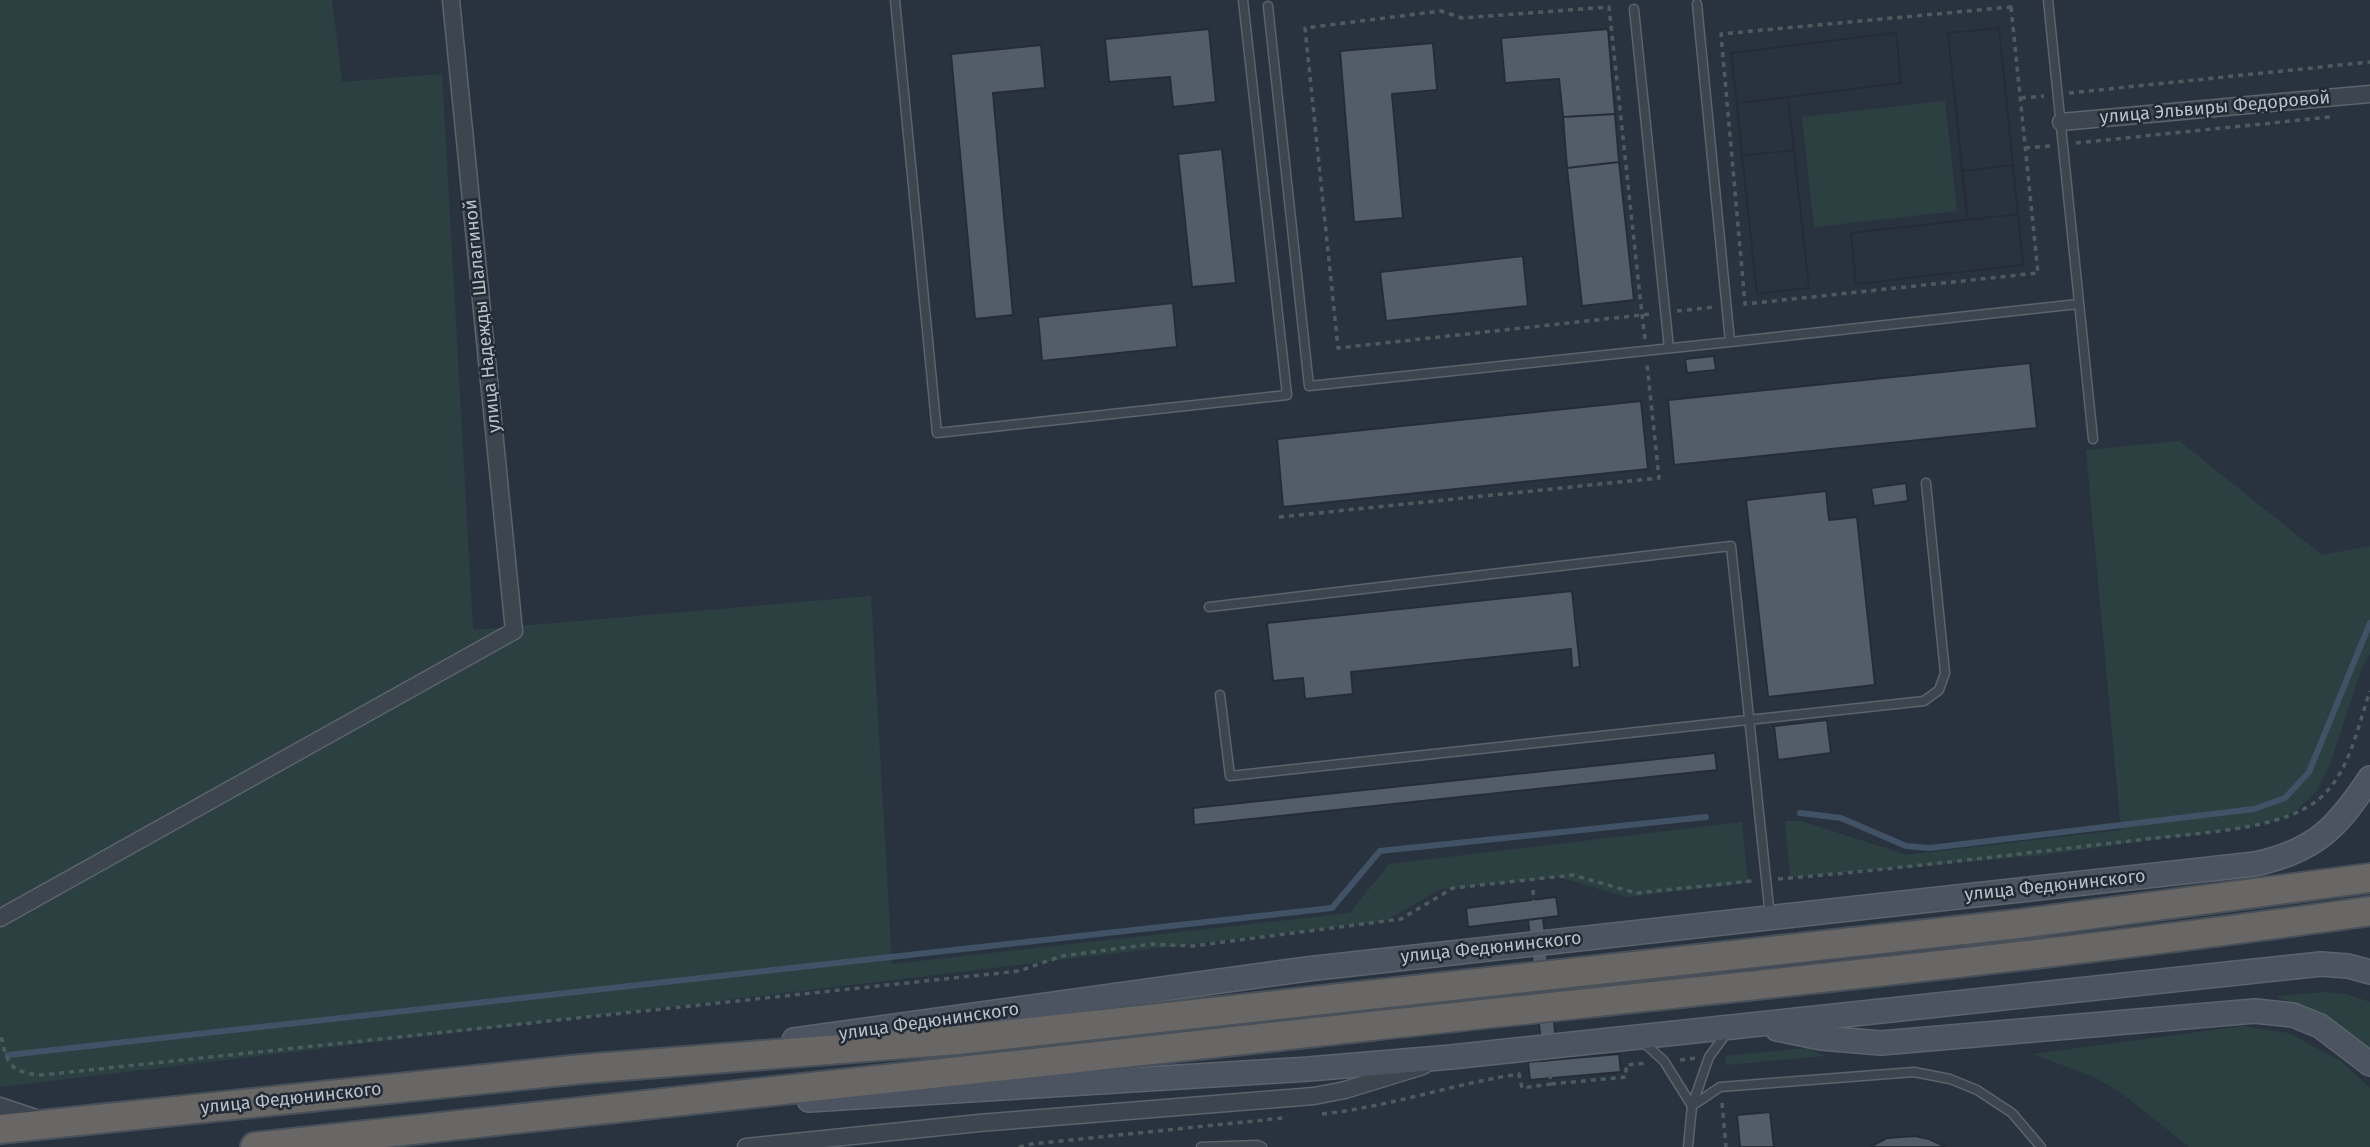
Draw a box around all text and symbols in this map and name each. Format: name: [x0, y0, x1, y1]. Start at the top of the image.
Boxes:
street label: улица Эльвиры Федоровой: [2099, 87, 2331, 129]
street label: улица Надежды Шалагиной: [460, 198, 506, 434]
street label: улица Федюнинского: [1964, 866, 2146, 906]
street label: улица Федюнинского: [1400, 928, 1582, 968]
street label: улица Федюнинского: [838, 999, 1020, 1045]
street label: улица Федюнинского: [200, 1079, 382, 1119]

